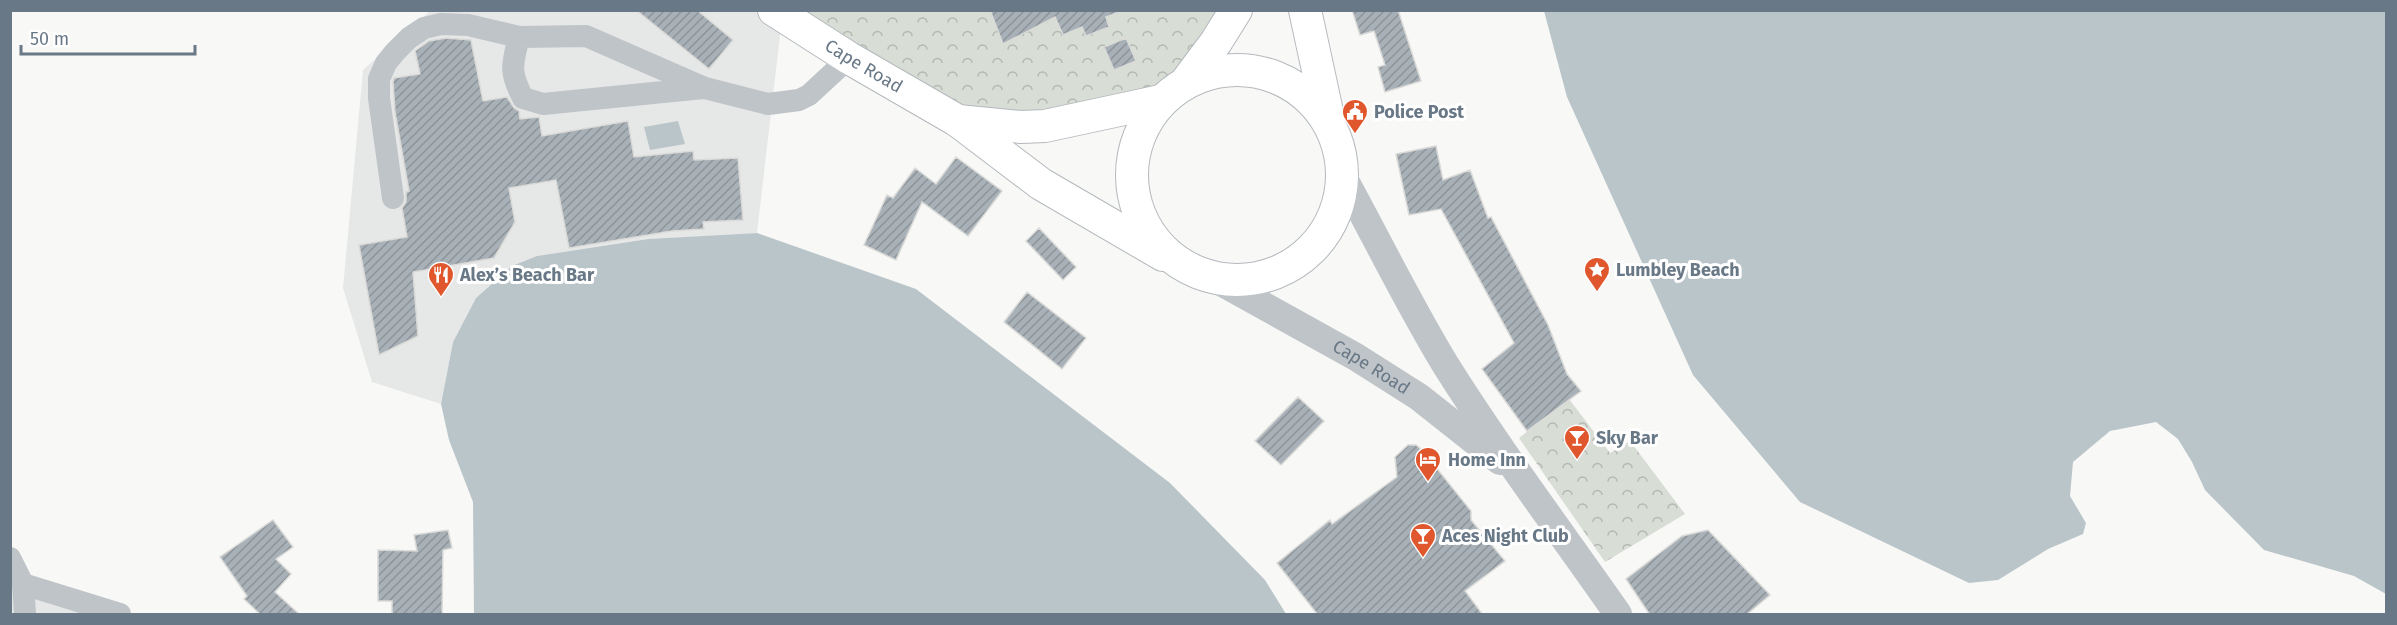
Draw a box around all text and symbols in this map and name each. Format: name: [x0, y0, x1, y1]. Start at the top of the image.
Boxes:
scale bar: [21, 18, 195, 56]
text: 50 m: [30, 28, 69, 50]
street label: Cape Road: [821, 35, 907, 98]
public building icon: Police Post: [1340, 97, 1370, 135]
place label: Police Post: [1374, 101, 1465, 123]
place icon: Lumbley Beach: [1582, 255, 1612, 293]
place label: Lumbley Beach: [1616, 259, 1740, 281]
restaurant icon: Alex’s Beach Bar: [426, 260, 456, 298]
place label: Alex’s Beach Bar: [459, 264, 595, 286]
street label: Cape Road: [1329, 335, 1414, 399]
bar icon: Sky Bar: [1562, 423, 1592, 461]
place label: Sky Bar: [1596, 427, 1659, 449]
hotel icon: Home Inn: [1413, 445, 1443, 483]
place label: Home Inn: [1448, 449, 1526, 471]
bar icon: Aces Night Club: [1408, 521, 1438, 559]
place label: Aces Night Club: [1441, 525, 1569, 547]

